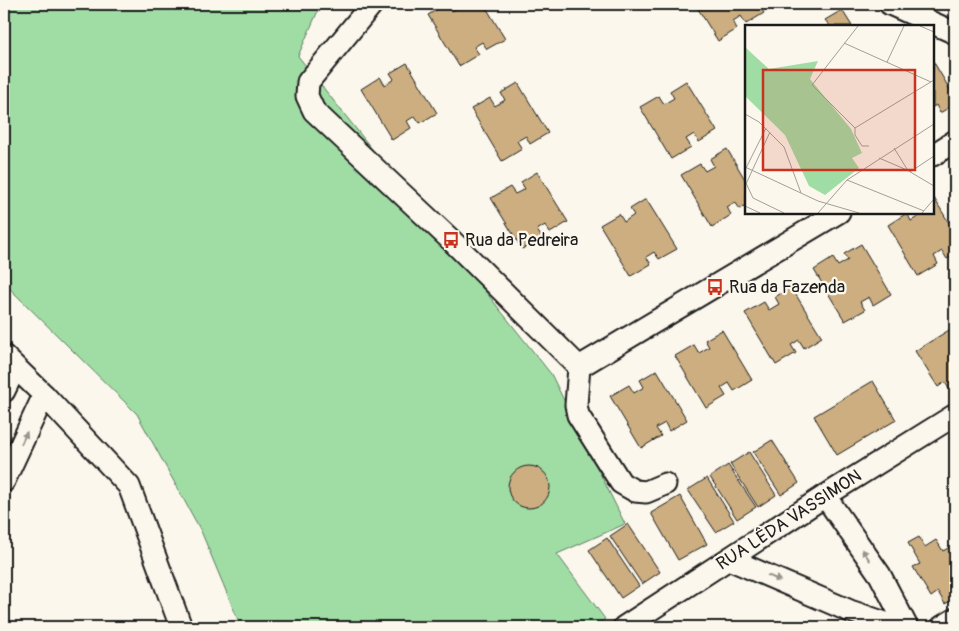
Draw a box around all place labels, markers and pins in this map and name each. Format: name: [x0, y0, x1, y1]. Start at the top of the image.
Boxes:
place label: Rua da Pedreira: [465, 229, 578, 252]
bus stop icon: Rua da Pedreira: [441, 230, 461, 250]
place label: Rua da Fazenda: [729, 276, 845, 299]
bus stop icon: Rua da Fazenda: [705, 277, 725, 297]

